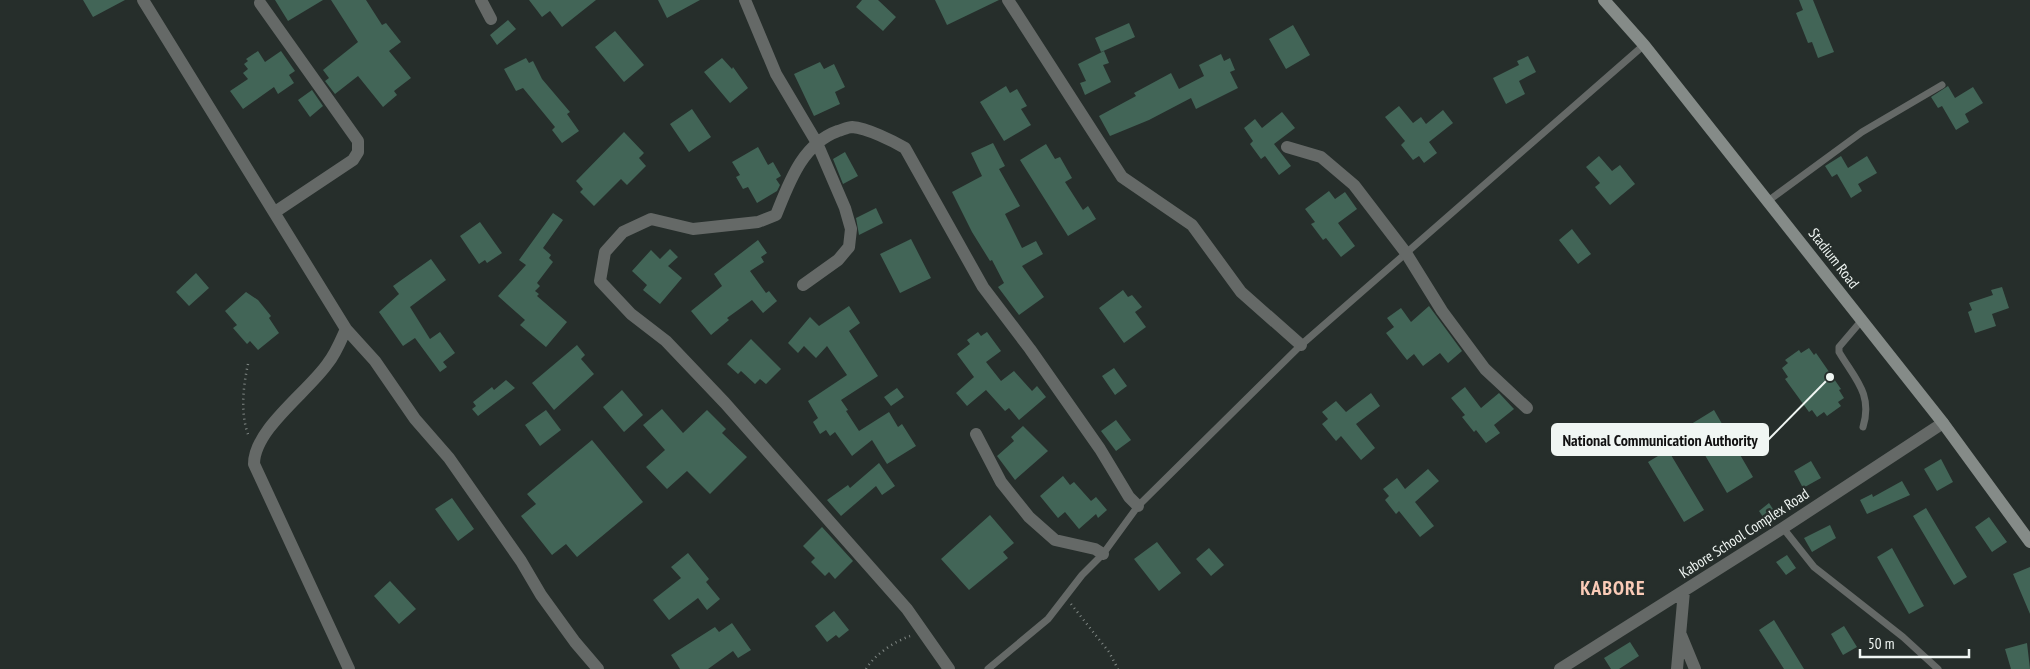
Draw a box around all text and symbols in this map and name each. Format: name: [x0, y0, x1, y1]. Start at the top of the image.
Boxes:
street label: Stadium Road: [1805, 224, 1863, 292]
callout: National Communication Authority: [1552, 424, 1768, 455]
text: National Communication Authority: [1562, 430, 1758, 450]
street label: Kabore School Complex Road: [1676, 484, 1812, 582]
district label: KABORE: [1580, 575, 1646, 601]
scale bar: [1860, 626, 1969, 658]
text: 50 m: [1868, 634, 1894, 653]

